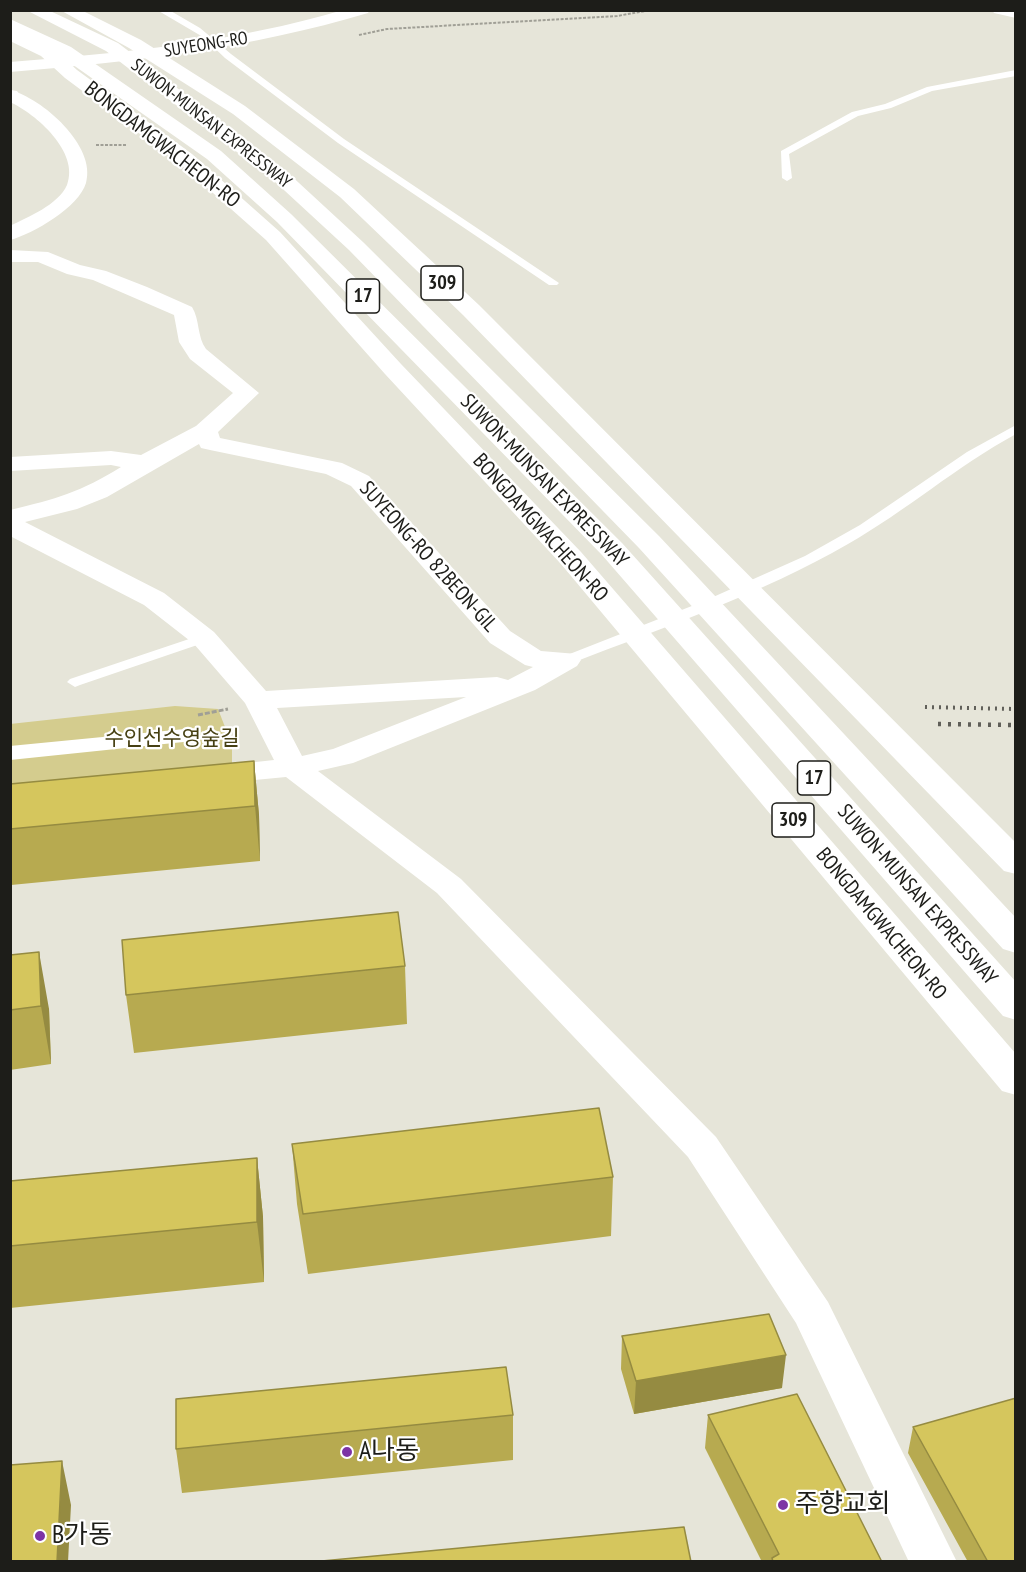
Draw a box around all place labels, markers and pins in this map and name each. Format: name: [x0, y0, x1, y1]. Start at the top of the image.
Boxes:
place label: A나동: [359, 1436, 419, 1468]
marker: A나동: [340, 1445, 354, 1459]
place label: 주향교회: [795, 1489, 891, 1521]
marker: 주향교회: [776, 1498, 790, 1512]
place label: B가동: [52, 1520, 112, 1552]
marker: B가동: [33, 1529, 47, 1543]

